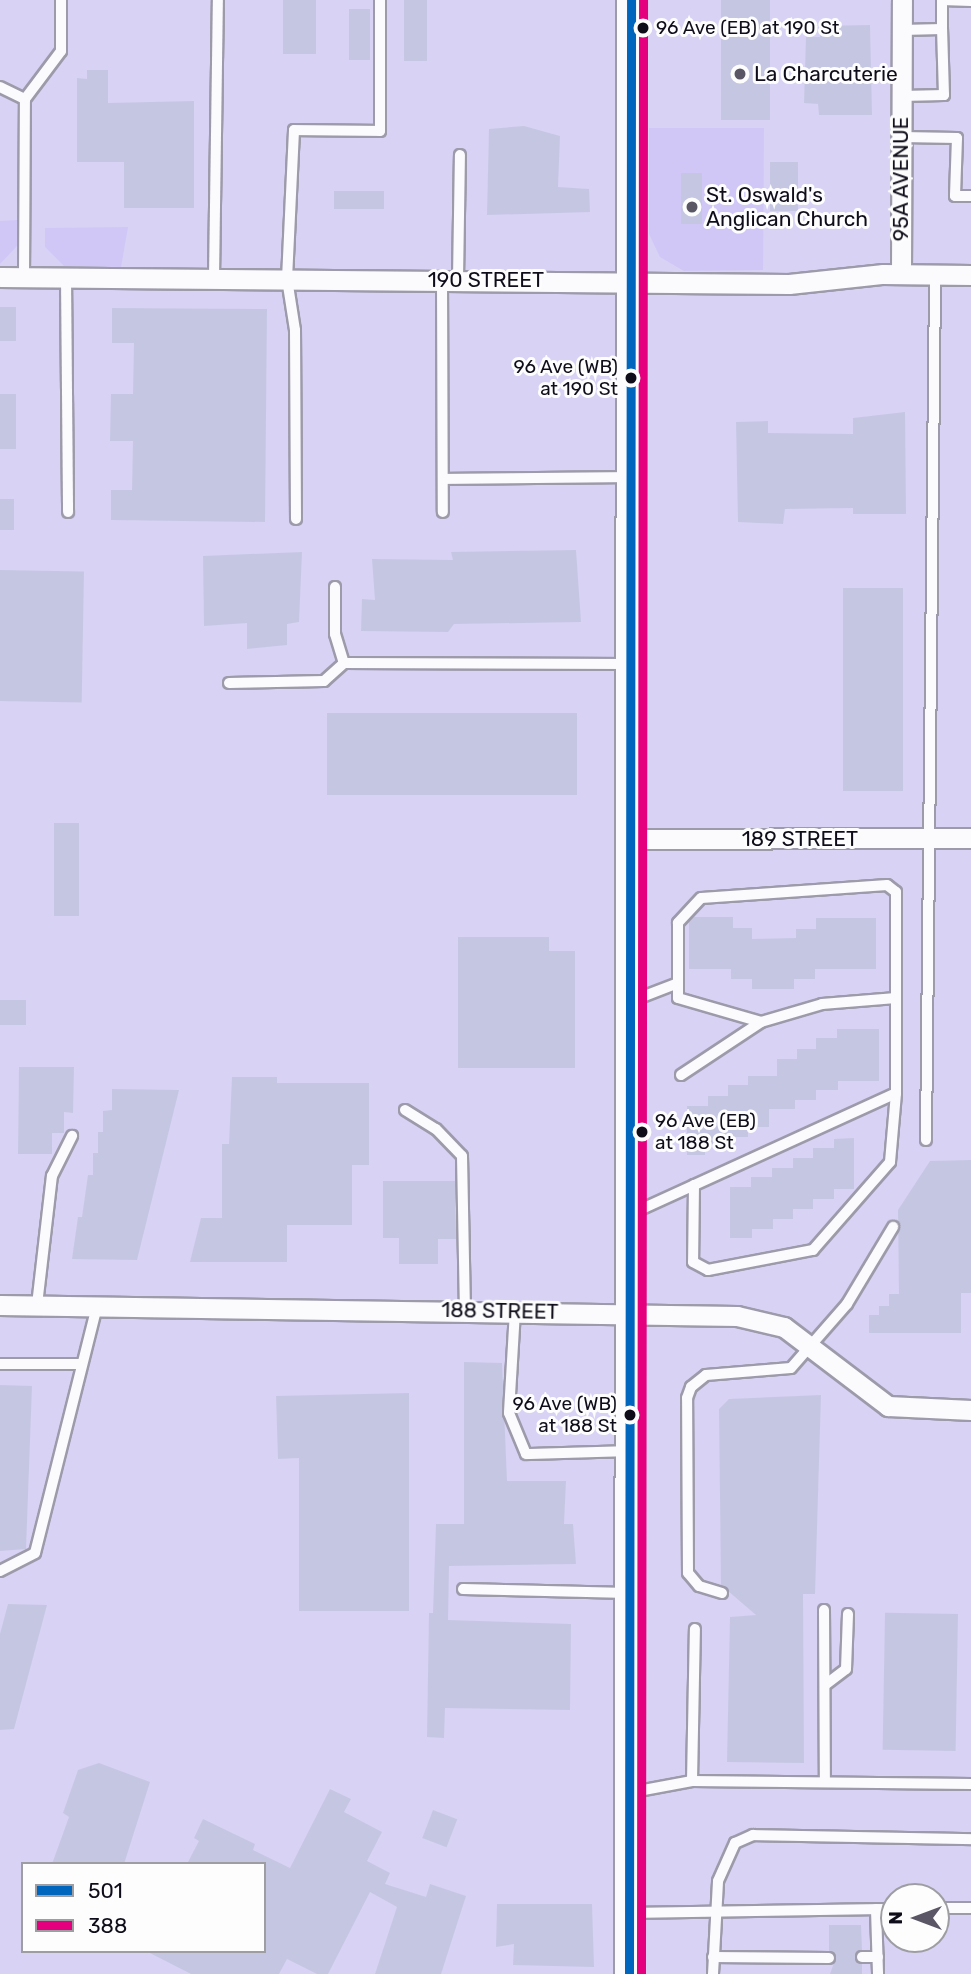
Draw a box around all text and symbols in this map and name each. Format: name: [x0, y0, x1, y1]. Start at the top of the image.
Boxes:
place label: 96 Ave (EB) at 190 St: [656, 17, 840, 39]
marker: 96 Ave (EB) at 190 St: [636, 21, 650, 35]
place label: La Charcuterie: [754, 61, 898, 87]
marker: La Charcuterie: [732, 66, 748, 82]
street label: 95A AVENUE: [888, 116, 914, 242]
place label: St. Oswald's Anglican Church: [706, 182, 868, 232]
marker: St. Oswald's Anglican Church: [684, 199, 700, 215]
street label: 190 STREET: [428, 267, 544, 293]
place label: 96 Ave (WB) at 190 St: [513, 356, 618, 400]
marker: 96 Ave (WB) at 190 St: [624, 371, 638, 385]
street label: 189 STREET: [742, 826, 858, 852]
place label: 96 Ave (EB) at 188 St: [655, 1110, 756, 1154]
marker: 96 Ave (EB) at 188 St: [635, 1125, 649, 1139]
street label: 188 STREET: [441, 1297, 559, 1325]
place label: 96 Ave (WB) at 188 St: [512, 1393, 617, 1437]
marker: 96 Ave (WB) at 188 St: [623, 1408, 637, 1422]
legend: [21, 1862, 266, 1953]
text: 501: [88, 1878, 123, 1903]
north arrow: [880, 1883, 950, 1953]
text: N: [884, 1911, 907, 1925]
text: 388: [88, 1913, 127, 1938]

